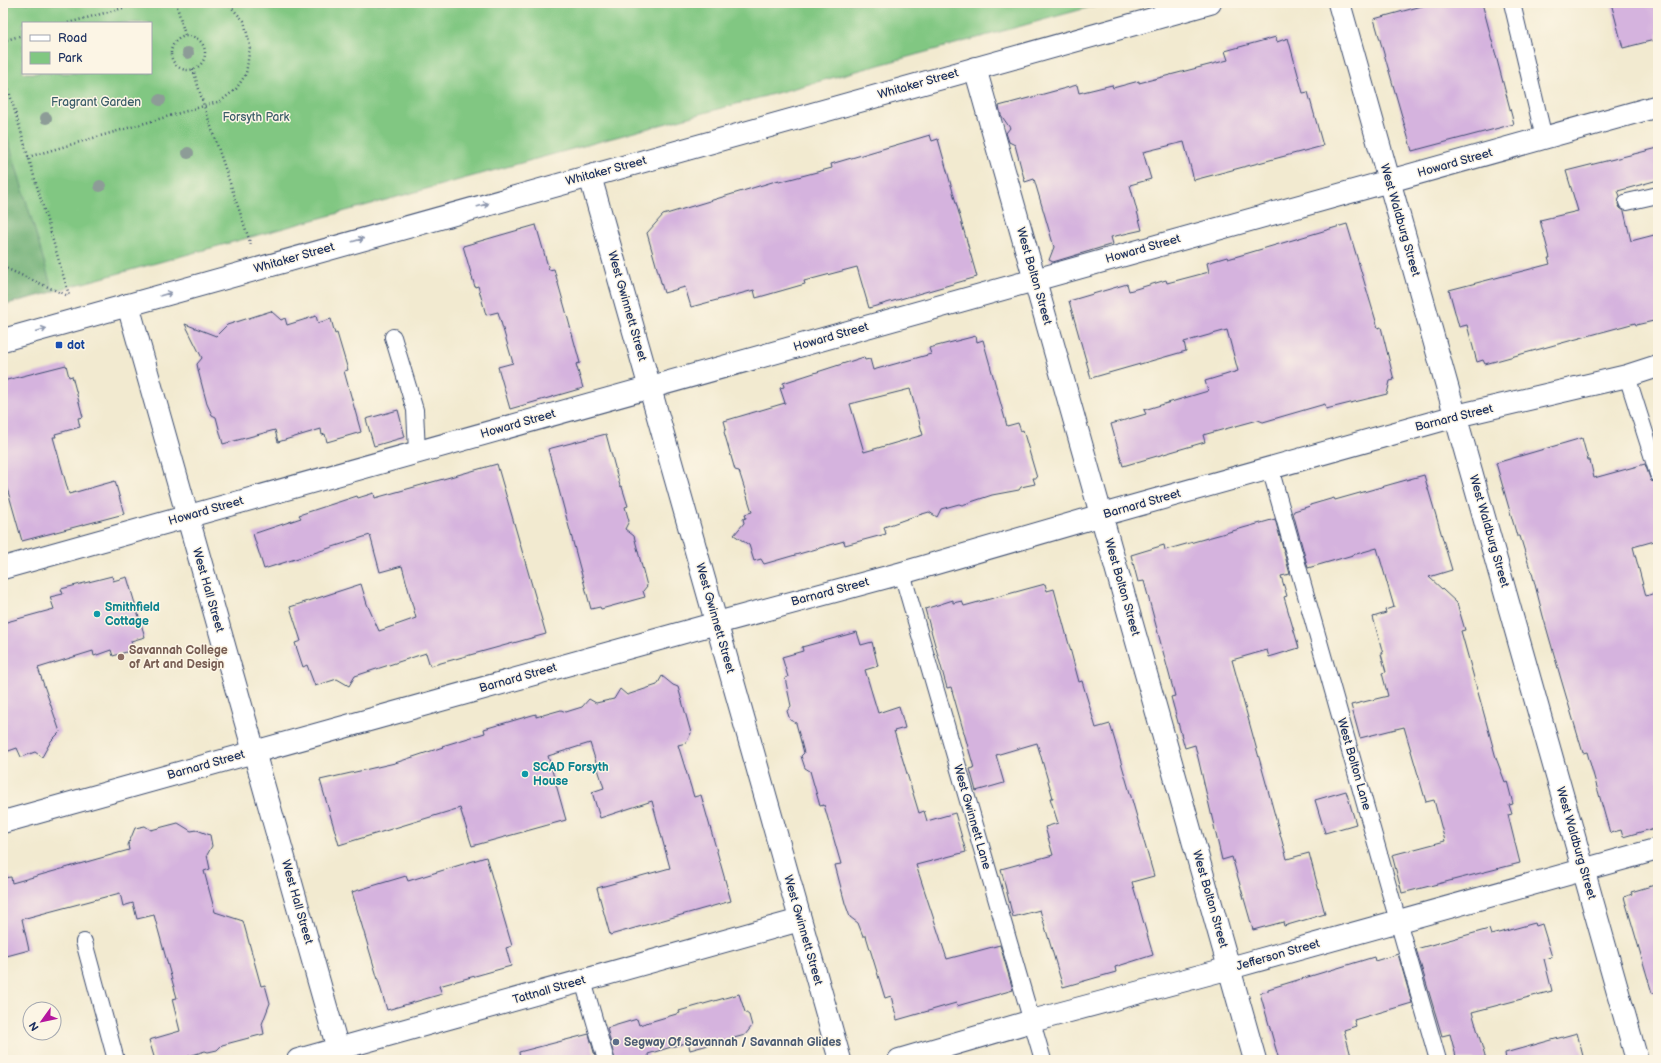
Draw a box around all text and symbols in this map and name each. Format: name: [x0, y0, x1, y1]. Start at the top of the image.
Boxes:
legend: [22, 22, 152, 74]
text: Road: [58, 31, 87, 46]
text: Park: [58, 51, 82, 66]
street label: Whitaker Street: [876, 65, 960, 103]
park label: Fragrant Garden: [51, 95, 141, 110]
park label: Forsyth Park: [222, 110, 290, 125]
street label: Howard Street: [1416, 145, 1494, 181]
street label: Whitaker Street: [564, 153, 648, 189]
street label: West Waldburg Street: [1377, 162, 1423, 278]
one-way arrow: [477, 201, 490, 209]
street label: West Bolton Street: [1013, 225, 1055, 327]
street label: Howard Street: [1104, 231, 1182, 267]
one-way arrow: [352, 236, 365, 244]
street label: Whitaker Street: [252, 239, 336, 277]
street label: West Gwinnett Street: [604, 249, 650, 363]
one-way arrow: [159, 290, 172, 297]
street label: Howard Street: [792, 319, 870, 355]
one-way arrow: [34, 326, 47, 333]
place label: dot: [67, 338, 85, 353]
marker: dot: [54, 340, 64, 350]
street label: Barnard Street: [1413, 401, 1495, 435]
street label: Howard Street: [479, 406, 557, 442]
street label: West Waldburg Street: [1466, 473, 1512, 589]
street label: Barnard Street: [1102, 486, 1183, 522]
street label: Howard Street: [167, 493, 245, 529]
street label: West Bolton Street: [1101, 536, 1143, 638]
street label: West Hall Street: [189, 546, 227, 634]
street label: West Gwinnett Street: [692, 561, 738, 675]
street label: Barnard Street: [790, 574, 871, 610]
place label: Smithfield Cottage: [105, 600, 160, 629]
marker: Smithfield Cottage: [92, 609, 102, 619]
place label: Savannah College of Art and Design: [129, 643, 228, 672]
marker: Savannah College of Art and Design: [116, 652, 126, 662]
street label: Barnard Street: [478, 660, 559, 696]
street label: West Bolton Lane: [1334, 716, 1374, 812]
street label: Barnard Street: [166, 747, 247, 783]
place label: SCAD Forsyth House: [533, 760, 608, 789]
street label: West Gwinnett Lane: [950, 763, 994, 871]
marker: SCAD Forsyth House: [520, 769, 530, 779]
street label: West Waldburg Street: [1553, 785, 1599, 901]
street label: West Bolton Street: [1189, 848, 1231, 950]
street label: West Hall Street: [278, 858, 316, 946]
street label: West Gwinnett Street: [780, 873, 826, 987]
street label: Jefferson Street: [1235, 936, 1322, 974]
street label: Tattnall Street: [511, 972, 587, 1008]
north arrow: [22, 1001, 62, 1041]
text: N: [26, 1019, 42, 1033]
place label: Segway Of Savannah / Savannah Glides: [624, 1035, 841, 1050]
marker: Segway Of Savannah / Savannah Glides: [611, 1037, 621, 1047]

